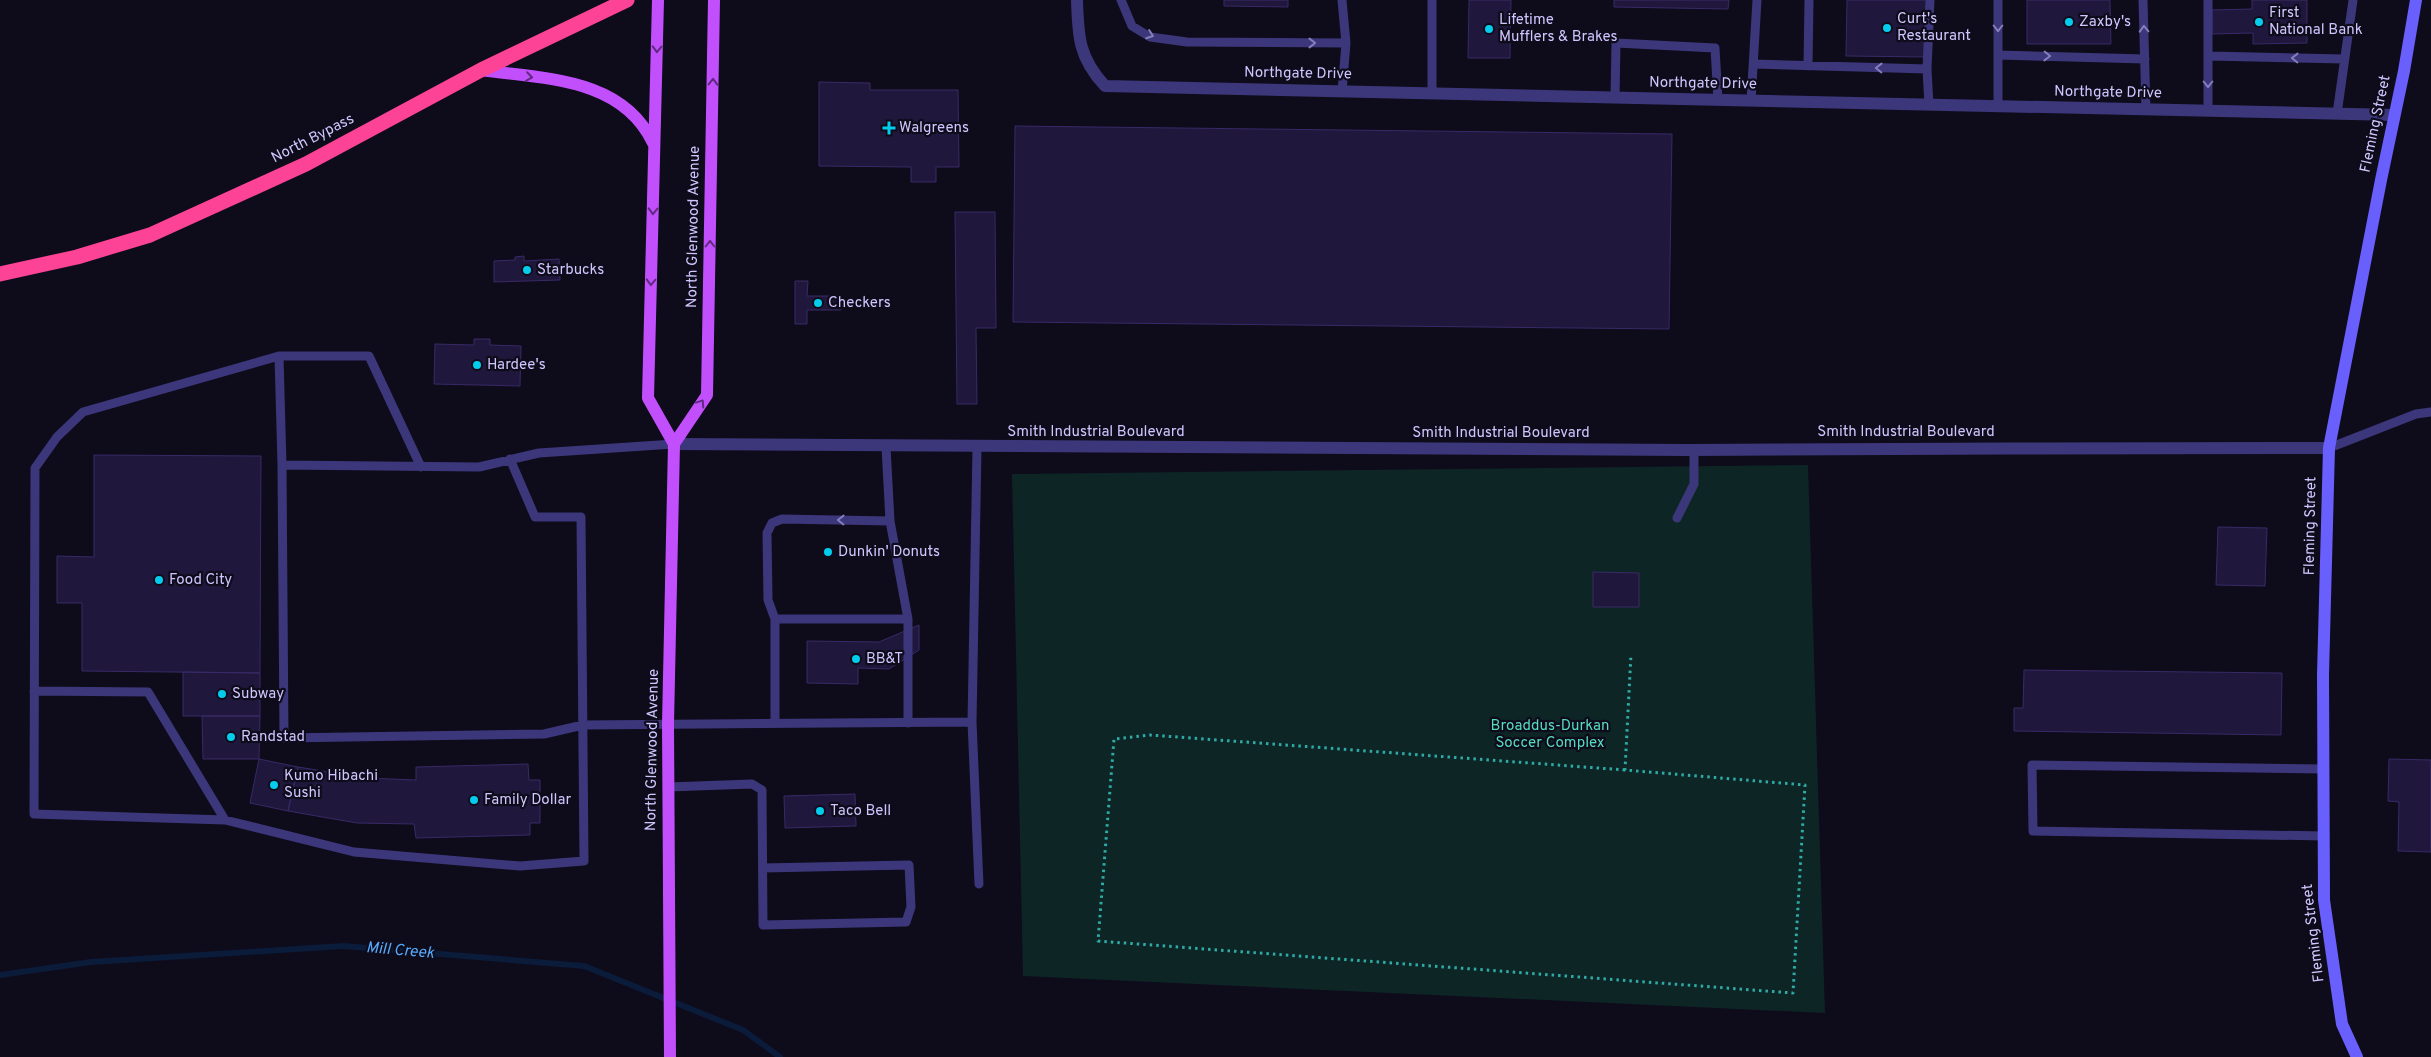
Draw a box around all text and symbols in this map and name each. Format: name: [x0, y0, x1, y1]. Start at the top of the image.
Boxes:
place label: First National Bank: [2269, 4, 2363, 40]
place label: Curt's Restaurant: [1897, 10, 1971, 46]
place label: Lifetime Mufflers & Brakes: [1499, 11, 1617, 47]
place label: Zaxby's: [2079, 13, 2131, 32]
marker: Zaxby's: [2063, 16, 2075, 28]
marker: First National Bank: [2253, 16, 2265, 28]
marker: Curt's Restaurant: [1881, 22, 1893, 34]
marker: Lifetime Mufflers & Brakes: [1483, 23, 1495, 35]
one-way arrow: [1993, 24, 2003, 32]
one-way arrow: [2139, 25, 2150, 33]
one-way arrow: [1145, 29, 1154, 39]
one-way arrow: [1308, 38, 1316, 48]
one-way arrow: [651, 45, 662, 53]
one-way arrow: [2043, 51, 2051, 62]
one-way arrow: [2291, 53, 2299, 63]
one-way arrow: [1874, 63, 1882, 73]
street label: Northgate Drive: [1244, 64, 1352, 84]
one-way arrow: [525, 72, 533, 82]
street label: Northgate Drive: [1649, 74, 1757, 94]
street label: Fleming Street: [2356, 74, 2396, 174]
one-way arrow: [708, 78, 718, 86]
one-way arrow: [2203, 80, 2213, 88]
street label: Northgate Drive: [2054, 83, 2162, 103]
street label: North Bypass: [268, 110, 358, 168]
place label: Walgreens: [899, 119, 969, 138]
marker: Walgreens: [883, 122, 895, 134]
street label: North Glenwood Avenue: [683, 146, 705, 308]
one-way arrow: [648, 207, 659, 215]
one-way arrow: [705, 240, 715, 248]
place label: Starbucks: [537, 261, 604, 280]
marker: Starbucks: [521, 264, 533, 276]
one-way arrow: [646, 278, 656, 286]
place label: Checkers: [828, 294, 891, 313]
marker: Checkers: [812, 297, 824, 309]
place label: Hardee's: [487, 356, 546, 375]
marker: Hardee's: [471, 359, 483, 371]
one-way arrow: [695, 400, 704, 409]
street label: Smith Industrial Boulevard: [1007, 423, 1185, 442]
street label: Smith Industrial Boulevard: [1817, 423, 1995, 442]
street label: Smith Industrial Boulevard: [1412, 424, 1590, 443]
street label: Fleming Street: [2301, 476, 2321, 576]
one-way arrow: [837, 515, 844, 525]
place label: Dunkin' Donuts: [838, 543, 940, 562]
marker: Dunkin' Donuts: [822, 546, 834, 558]
place label: Food City: [169, 571, 232, 590]
marker: Food City: [153, 574, 165, 586]
place label: BB&T: [866, 650, 903, 669]
marker: BB&T: [850, 653, 862, 665]
street label: North Glenwood Avenue: [642, 669, 664, 831]
place label: Subway: [232, 685, 284, 704]
marker: Subway: [216, 688, 228, 700]
park label: Broaddus-Durkan Soccer Complex: [1491, 717, 1609, 753]
place label: Randstad: [241, 728, 305, 747]
marker: Randstad: [225, 731, 237, 743]
place label: Kumo Hibachi Sushi: [284, 767, 378, 803]
marker: Kumo Hibachi Sushi: [268, 779, 280, 791]
place label: Family Dollar: [484, 791, 572, 810]
marker: Family Dollar: [468, 794, 480, 806]
place label: Taco Bell: [830, 802, 891, 821]
marker: Taco Bell: [814, 805, 826, 817]
street label: Fleming Street: [2299, 883, 2329, 983]
water label: Mill Creek: [365, 938, 436, 964]

